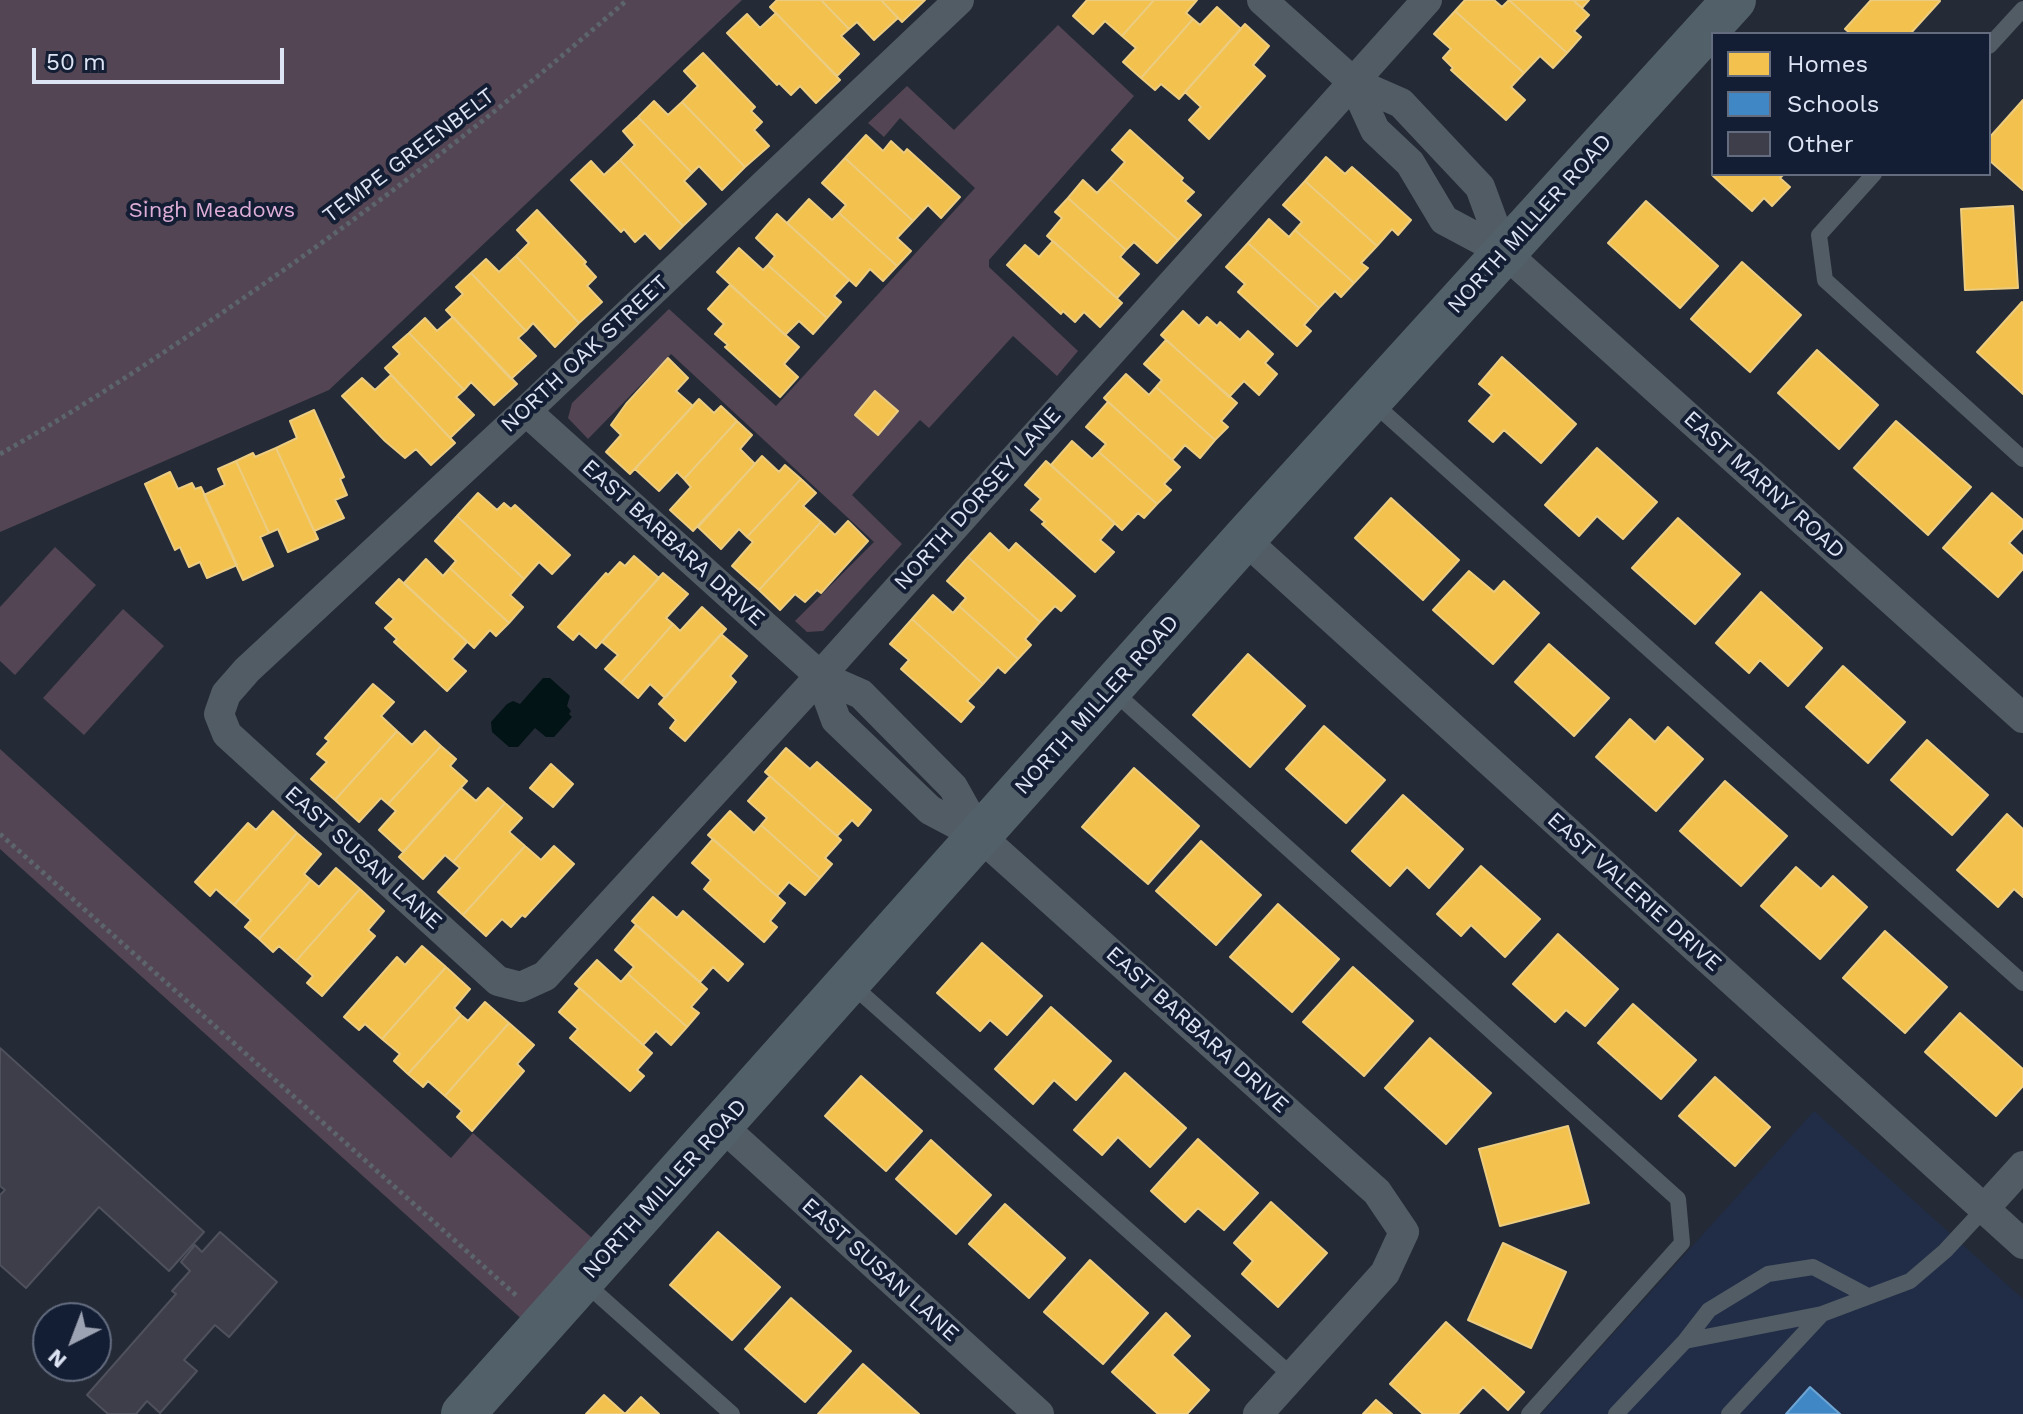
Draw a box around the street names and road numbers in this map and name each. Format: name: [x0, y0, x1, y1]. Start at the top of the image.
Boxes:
street label: TEMPE GREENBELT: [318, 83, 500, 229]
street label: NORTH MILLER ROAD: [1442, 129, 1618, 319]
street label: NORTH OAK STREET: [496, 270, 674, 438]
street label: NORTH DORSEY LANE: [889, 402, 1067, 596]
street label: EAST MARNY ROAD: [1678, 406, 1850, 564]
street label: EAST BARBARA DRIVE: [576, 454, 770, 632]
street label: NORTH MILLER ROAD: [1009, 610, 1185, 800]
street label: EAST SUSAN LANE: [279, 781, 447, 935]
street label: EAST VALERIE DRIVE: [1541, 807, 1727, 977]
street label: EAST BARBARA DRIVE: [1100, 941, 1294, 1119]
street label: NORTH MILLER ROAD: [577, 1094, 753, 1284]
street label: EAST SUSAN LANE: [796, 1193, 964, 1347]

